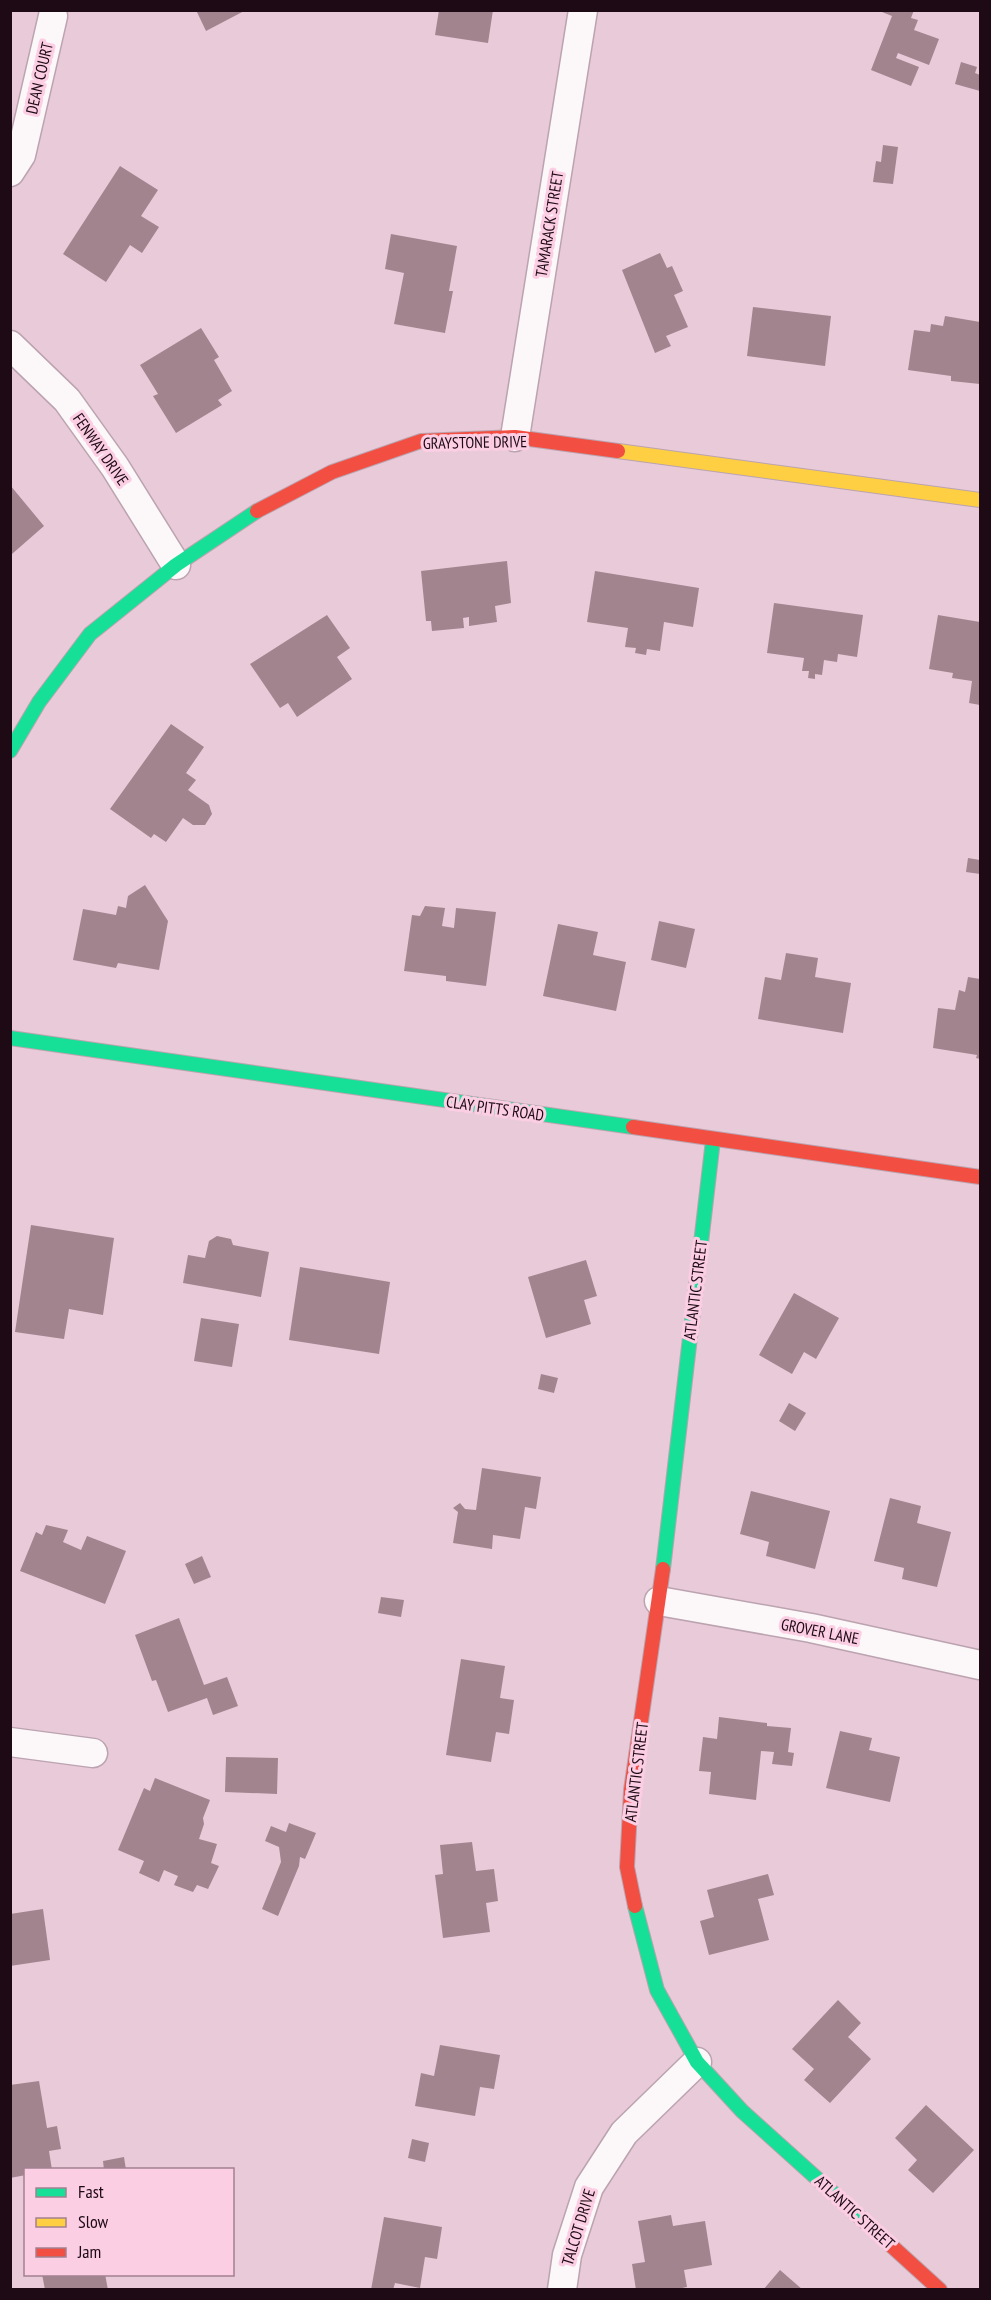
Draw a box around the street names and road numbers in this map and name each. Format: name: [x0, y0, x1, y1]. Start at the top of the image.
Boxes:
street label: DEAN COURT: [21, 40, 57, 116]
street label: TAMARACK STREET: [531, 170, 567, 278]
street label: FENWAY DRIVE: [69, 409, 133, 489]
street label: GRAYSTONE DRIVE: [423, 431, 527, 453]
street label: CLAY PITTS ROAD: [445, 1091, 545, 1125]
street label: ATLANTIC STREET: [679, 1239, 711, 1341]
street label: GROVER LANE: [779, 1614, 861, 1648]
street label: ATLANTIC STREET: [620, 1721, 652, 1823]
street label: ATLANTIC STREET: [811, 2171, 899, 2253]
street label: TALCOT DRIVE: [557, 2186, 599, 2268]

